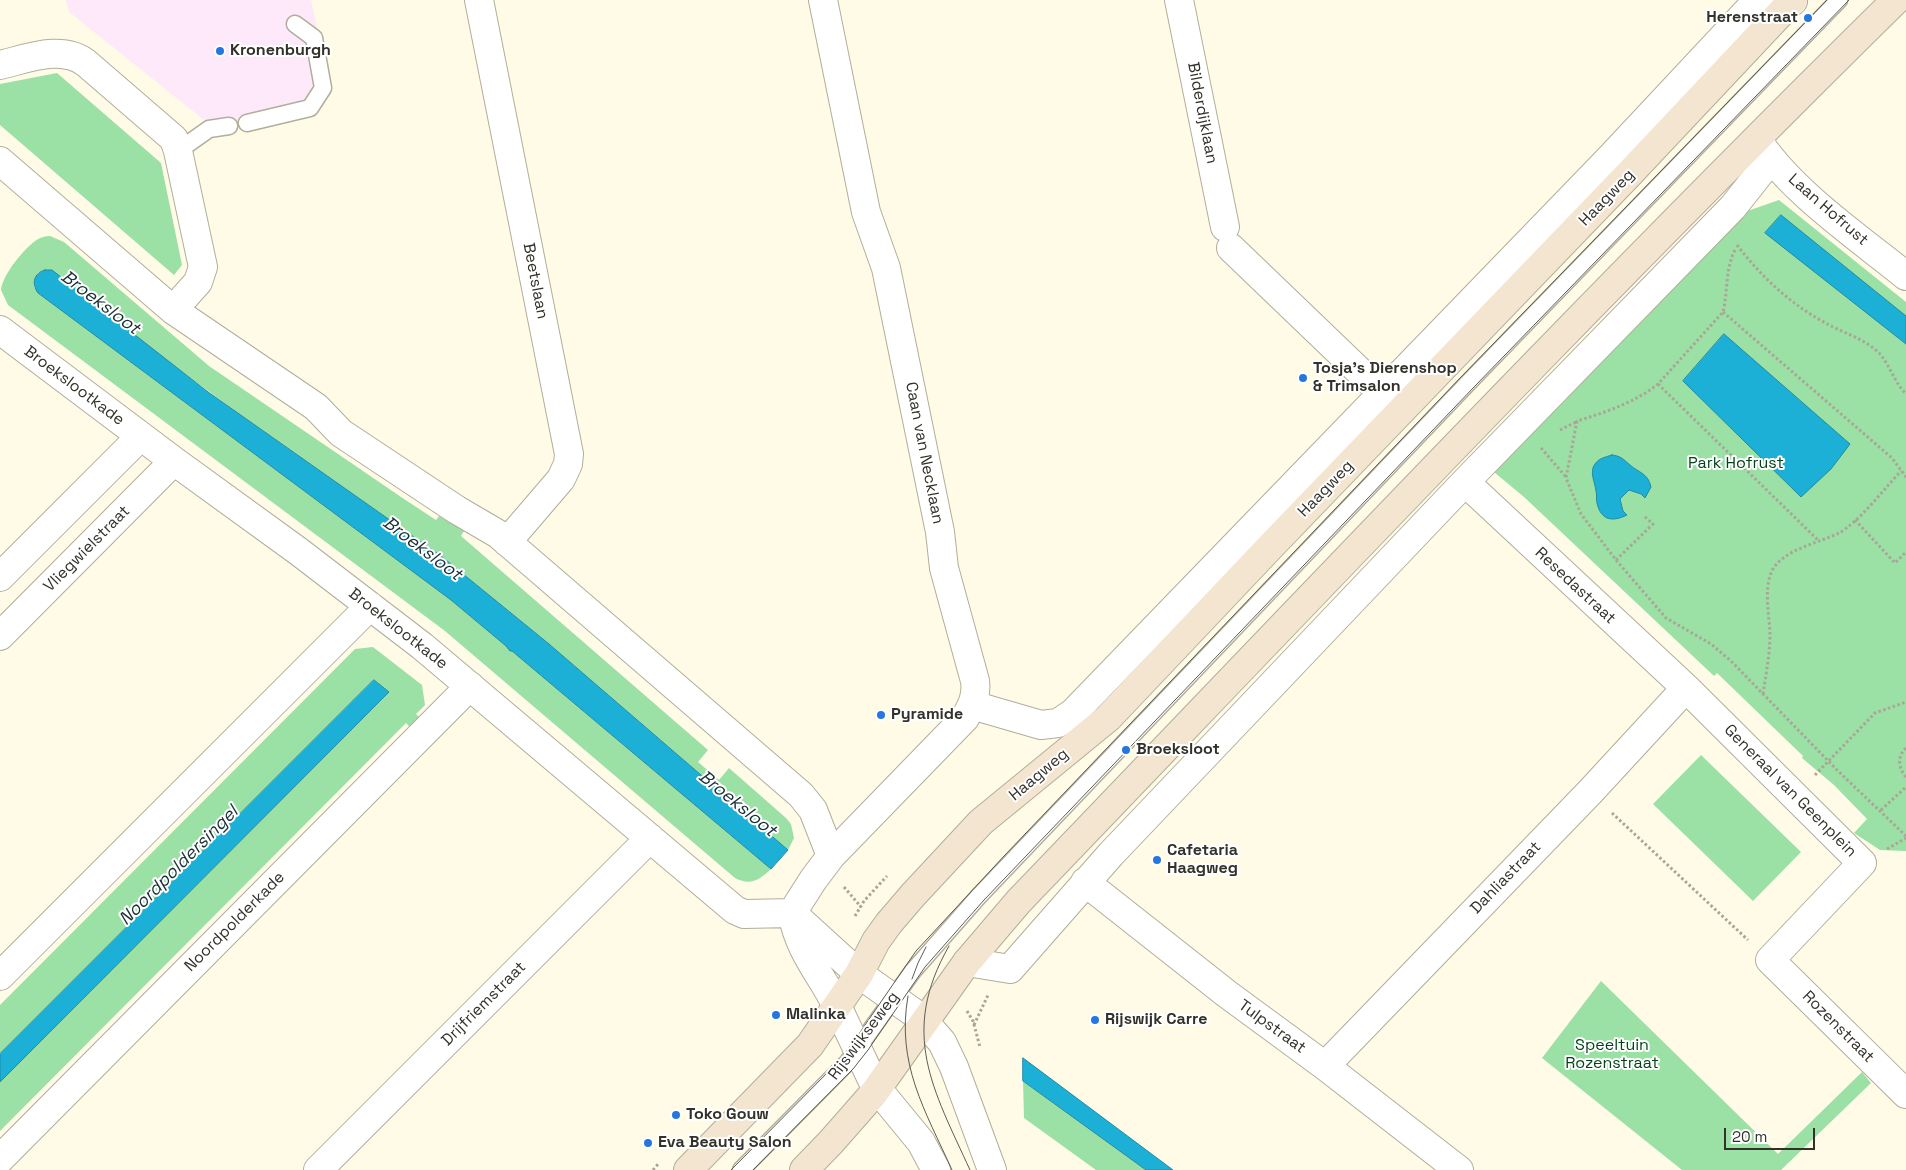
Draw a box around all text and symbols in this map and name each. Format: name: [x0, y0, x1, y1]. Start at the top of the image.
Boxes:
place label: Herenstraat: [1706, 8, 1798, 28]
marker: Herenstraat: [1802, 12, 1814, 24]
place label: Kronenburgh: [230, 41, 331, 61]
marker: Kronenburgh: [214, 45, 226, 57]
street label: Bilderdijklaan: [1183, 61, 1221, 165]
street label: Haagweg: [1575, 166, 1639, 230]
street label: Laan Hofrust: [1784, 170, 1872, 250]
street label: Beetslaan: [518, 241, 552, 321]
water label: Broeksloot: [56, 266, 144, 340]
street label: Broekslootkade: [20, 342, 128, 430]
place label: Tosja's Dierenshop & Trimsalon: [1313, 359, 1457, 397]
marker: Tosja's Dierenshop & Trimsalon: [1297, 372, 1309, 384]
street label: Caan van Necklaan: [901, 380, 947, 526]
park label: Park Hofrust: [1688, 454, 1784, 474]
street label: Haagweg: [1294, 457, 1358, 521]
street label: Vliegwielstraat: [40, 502, 134, 596]
water label: Broeksloot: [378, 512, 466, 586]
street label: Resedastraat: [1531, 544, 1619, 628]
street label: Broekslootkade: [345, 584, 451, 674]
place label: Pyramide: [891, 705, 963, 725]
marker: Pyramide: [875, 709, 887, 721]
street label: Generaal van Geenplein: [1720, 721, 1860, 861]
place label: Broeksloot: [1136, 740, 1220, 760]
marker: Broeksloot: [1120, 744, 1132, 756]
street label: Haagweg: [1005, 745, 1073, 805]
water label: Broeksloot: [694, 766, 780, 842]
water label: Noordpoldersingel: [115, 802, 243, 930]
street label: Dahliastraat: [1467, 838, 1545, 918]
place label: Cafetaria Haagweg: [1167, 841, 1238, 879]
marker: Cafetaria Haagweg: [1151, 854, 1163, 866]
street label: Noordpolderkade: [181, 868, 289, 976]
street label: Drijfriemstraat: [438, 958, 530, 1050]
street label: Rozenstraat: [1798, 987, 1878, 1067]
street label: Rijswijkseweg: [825, 988, 903, 1084]
street label: Tulpstraat: [1234, 996, 1310, 1058]
place label: Malinka: [786, 1005, 846, 1025]
marker: Malinka: [770, 1009, 782, 1021]
place label: Rijswijk Carre: [1105, 1010, 1207, 1030]
marker: Rijswijk Carre: [1089, 1014, 1101, 1026]
park label: Speeltuin Rozenstraat: [1565, 1036, 1659, 1074]
place label: Toko Gouw: [686, 1105, 769, 1125]
marker: Toko Gouw: [670, 1109, 682, 1121]
scale bar: [1726, 1118, 1817, 1150]
text: 20 m: [1732, 1127, 1767, 1146]
place label: Eva Beauty Salon: [658, 1133, 792, 1153]
marker: Eva Beauty Salon: [642, 1137, 654, 1149]

